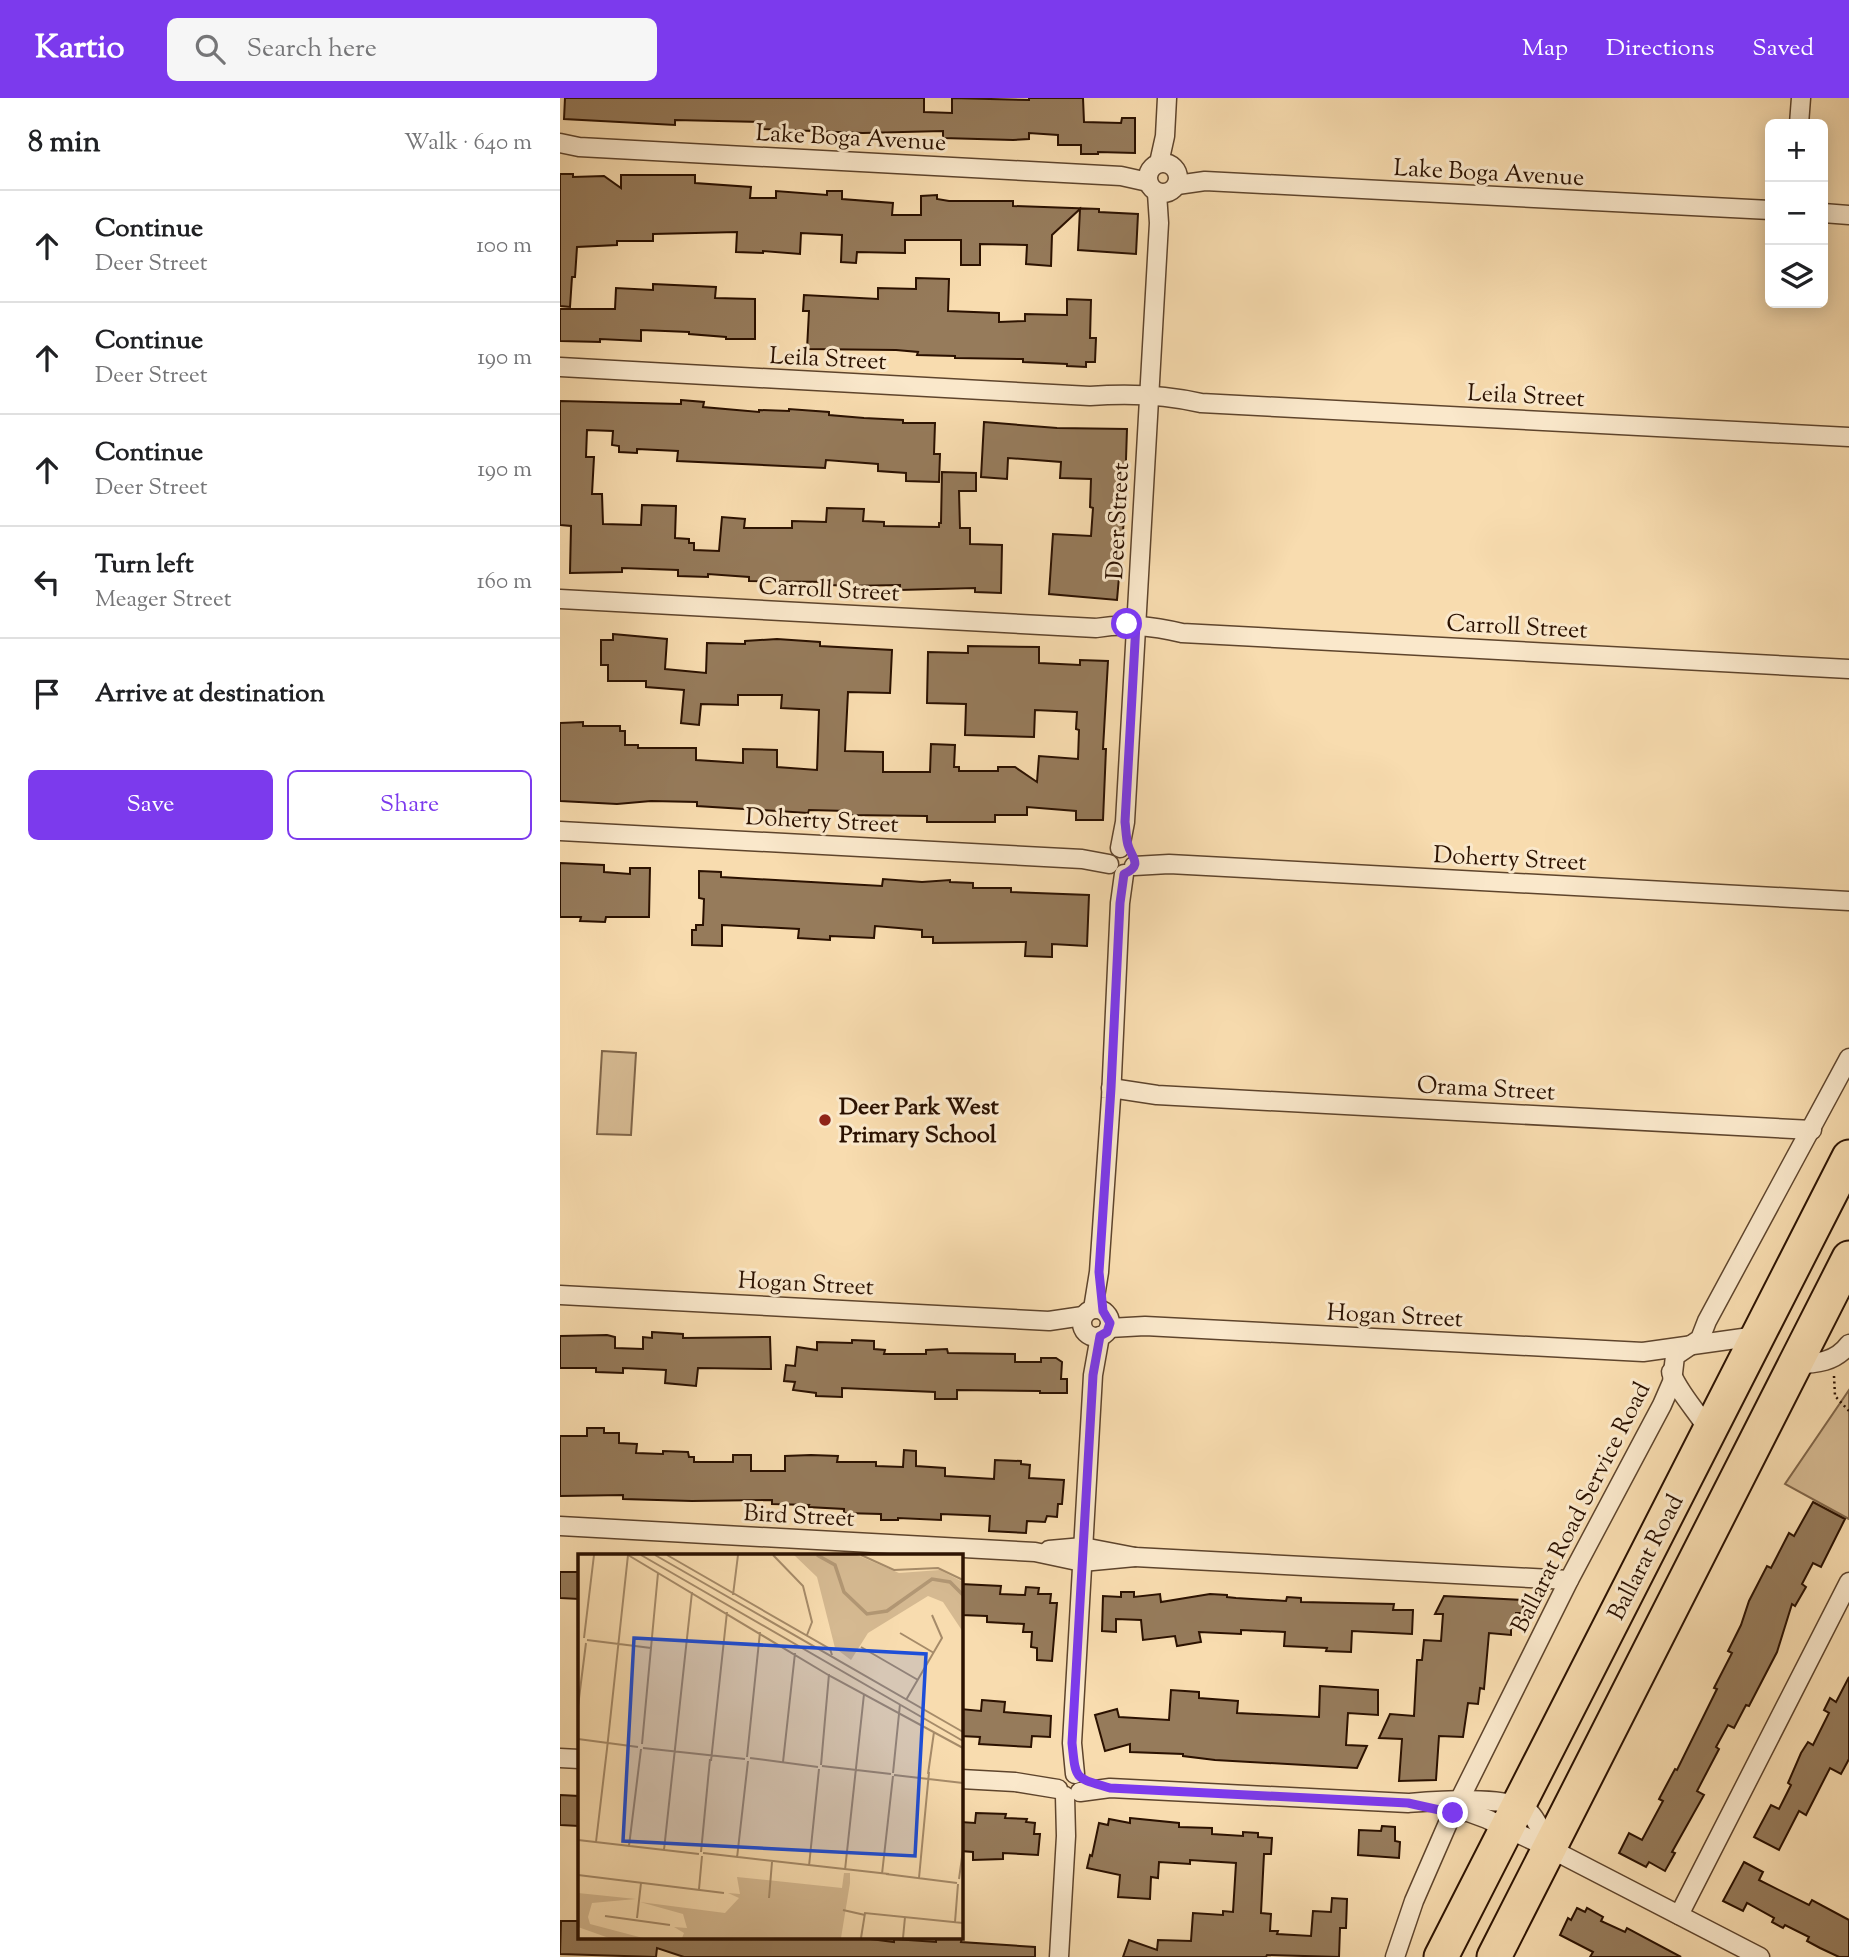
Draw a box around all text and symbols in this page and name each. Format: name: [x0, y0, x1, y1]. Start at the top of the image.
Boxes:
search box: [167, 18, 657, 81]
text: Kartio: [35, 25, 125, 73]
icon: search: [191, 30, 229, 68]
text: Search here: [247, 31, 377, 68]
text: Map: [1522, 32, 1568, 66]
text: Directions: [1606, 32, 1714, 66]
text: Saved: [1752, 32, 1814, 66]
street label: Lake Boga Avenue: [755, 117, 947, 161]
map controls: [1765, 119, 1828, 308]
button: +: [1765, 119, 1828, 182]
text: 8 min: [28, 122, 100, 165]
text: Walk · 640 m: [404, 127, 532, 160]
street label: Lake Boga Avenue: [1393, 152, 1585, 196]
button: −: [1765, 182, 1828, 245]
text: Continue: [95, 211, 203, 248]
icon: ahead: [28, 227, 66, 265]
text: 100 m: [476, 230, 532, 263]
button: layers: [1765, 245, 1828, 308]
text: Deer Street: [95, 248, 208, 281]
text: Continue: [95, 323, 203, 360]
icon: ahead: [28, 339, 66, 377]
street label: Leila Street: [768, 340, 887, 380]
text: 190 m: [477, 342, 532, 375]
text: Deer Street: [95, 360, 208, 393]
street label: Leila Street: [1466, 377, 1585, 417]
text: Continue: [95, 435, 203, 472]
icon: ahead: [28, 451, 66, 489]
text: 190 m: [477, 454, 532, 487]
street label: Deer Street: [1099, 462, 1139, 581]
text: Deer Street: [95, 472, 208, 505]
text: Turn left: [95, 547, 194, 584]
icon: left: [28, 563, 66, 601]
text: 160 m: [477, 566, 532, 599]
street label: Carroll Street: [757, 570, 900, 612]
text: Meager Street: [95, 584, 232, 617]
street label: Carroll Street: [1445, 607, 1588, 649]
route start: [1111, 608, 1142, 639]
icon: arrive: [28, 675, 66, 713]
text: Arrive at destination: [95, 676, 325, 713]
button: Save: [28, 770, 273, 840]
button: Share: [287, 770, 532, 840]
street label: Doherty Street: [744, 801, 899, 843]
street label: Doherty Street: [1432, 839, 1587, 881]
street label: Orama Street: [1416, 1069, 1556, 1111]
place label: Deer Park West Primary School: [839, 1091, 999, 1153]
marker: Deer Park West Primary School: [817, 1112, 833, 1128]
street label: Hogan Street: [737, 1264, 875, 1306]
street label: Hogan Street: [1326, 1296, 1464, 1338]
street label: Ballarat Road Service Road: [1504, 1377, 1656, 1637]
street label: Ballarat Road: [1601, 1489, 1689, 1625]
street label: Bird Street: [742, 1497, 855, 1537]
inset map: [578, 1554, 962, 1940]
route end: [1437, 1797, 1468, 1828]

